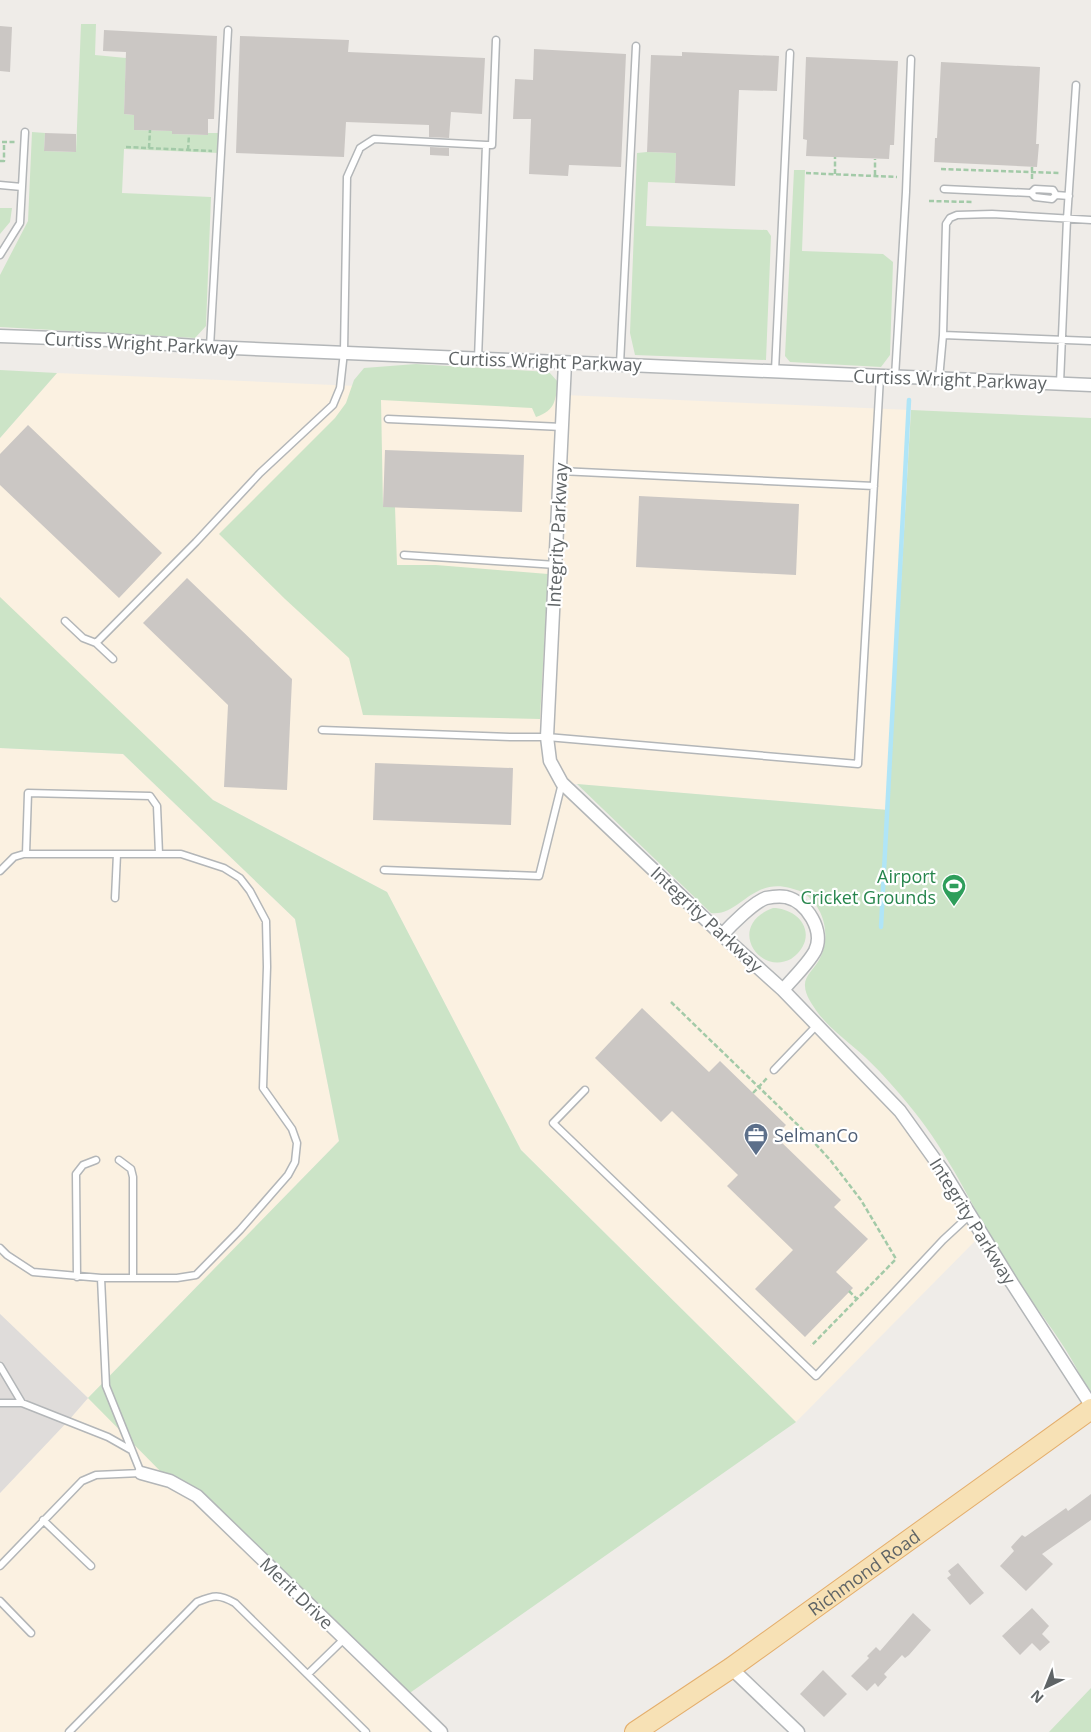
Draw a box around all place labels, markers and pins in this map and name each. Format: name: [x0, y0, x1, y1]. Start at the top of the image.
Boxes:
place label: Airport Cricket Grounds: [801, 864, 936, 909]
sports icon: Airport Cricket Grounds: [941, 873, 967, 907]
office icon: SelmanCo: [743, 1122, 769, 1156]
place label: SelmanCo: [774, 1123, 858, 1147]

